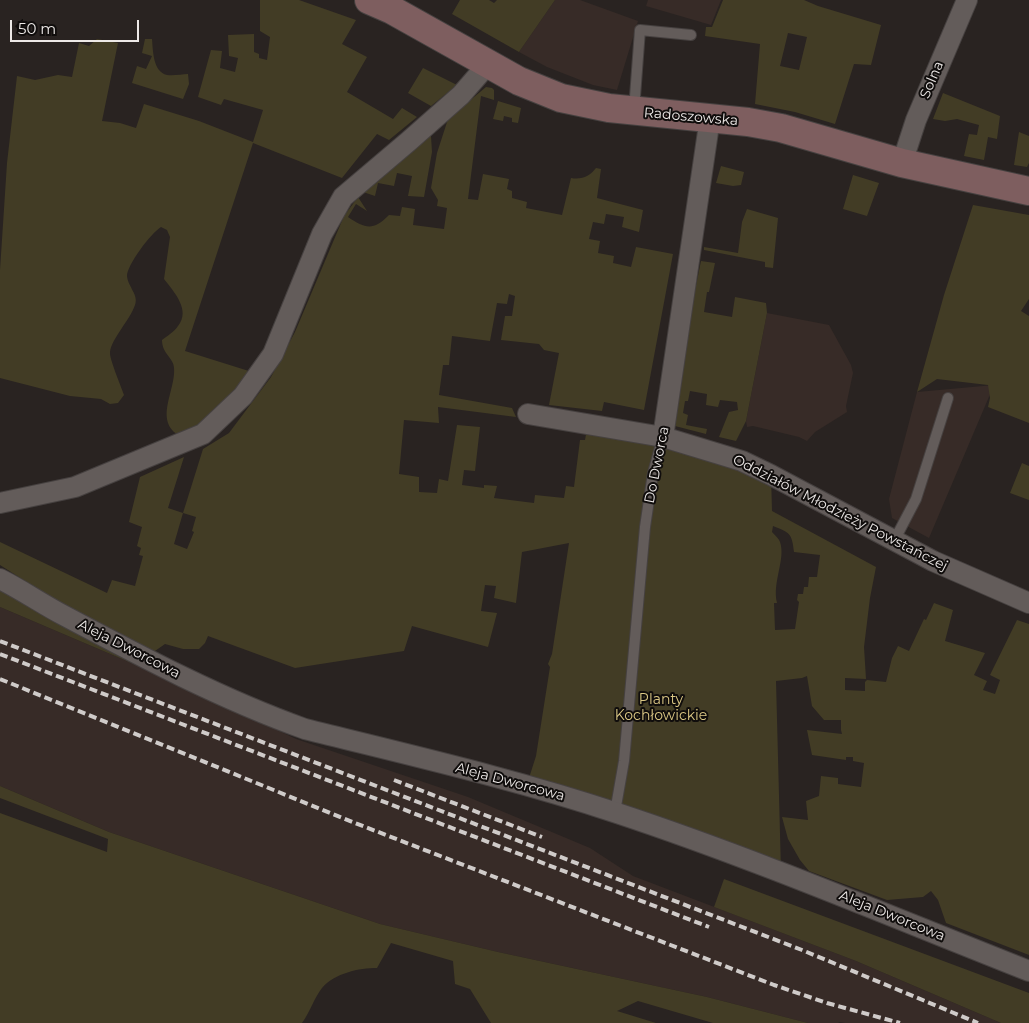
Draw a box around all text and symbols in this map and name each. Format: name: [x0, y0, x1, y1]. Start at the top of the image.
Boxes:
scale bar: [12, 10, 141, 42]
text: 50 m: [18, 19, 56, 38]
street label: Solna: [917, 59, 947, 101]
street label: Radoszowska: [643, 105, 739, 129]
street label: Do Dworca: [641, 425, 673, 505]
street label: Oddziałów Młodzieży Powstańczej: [730, 451, 950, 575]
street label: Aleja Dworcowa: [75, 616, 183, 682]
park label: Planty Kochłowickie: [615, 692, 707, 724]
street label: Aleja Dworcowa: [454, 759, 566, 805]
street label: Aleja Dworcowa: [837, 887, 947, 945]

